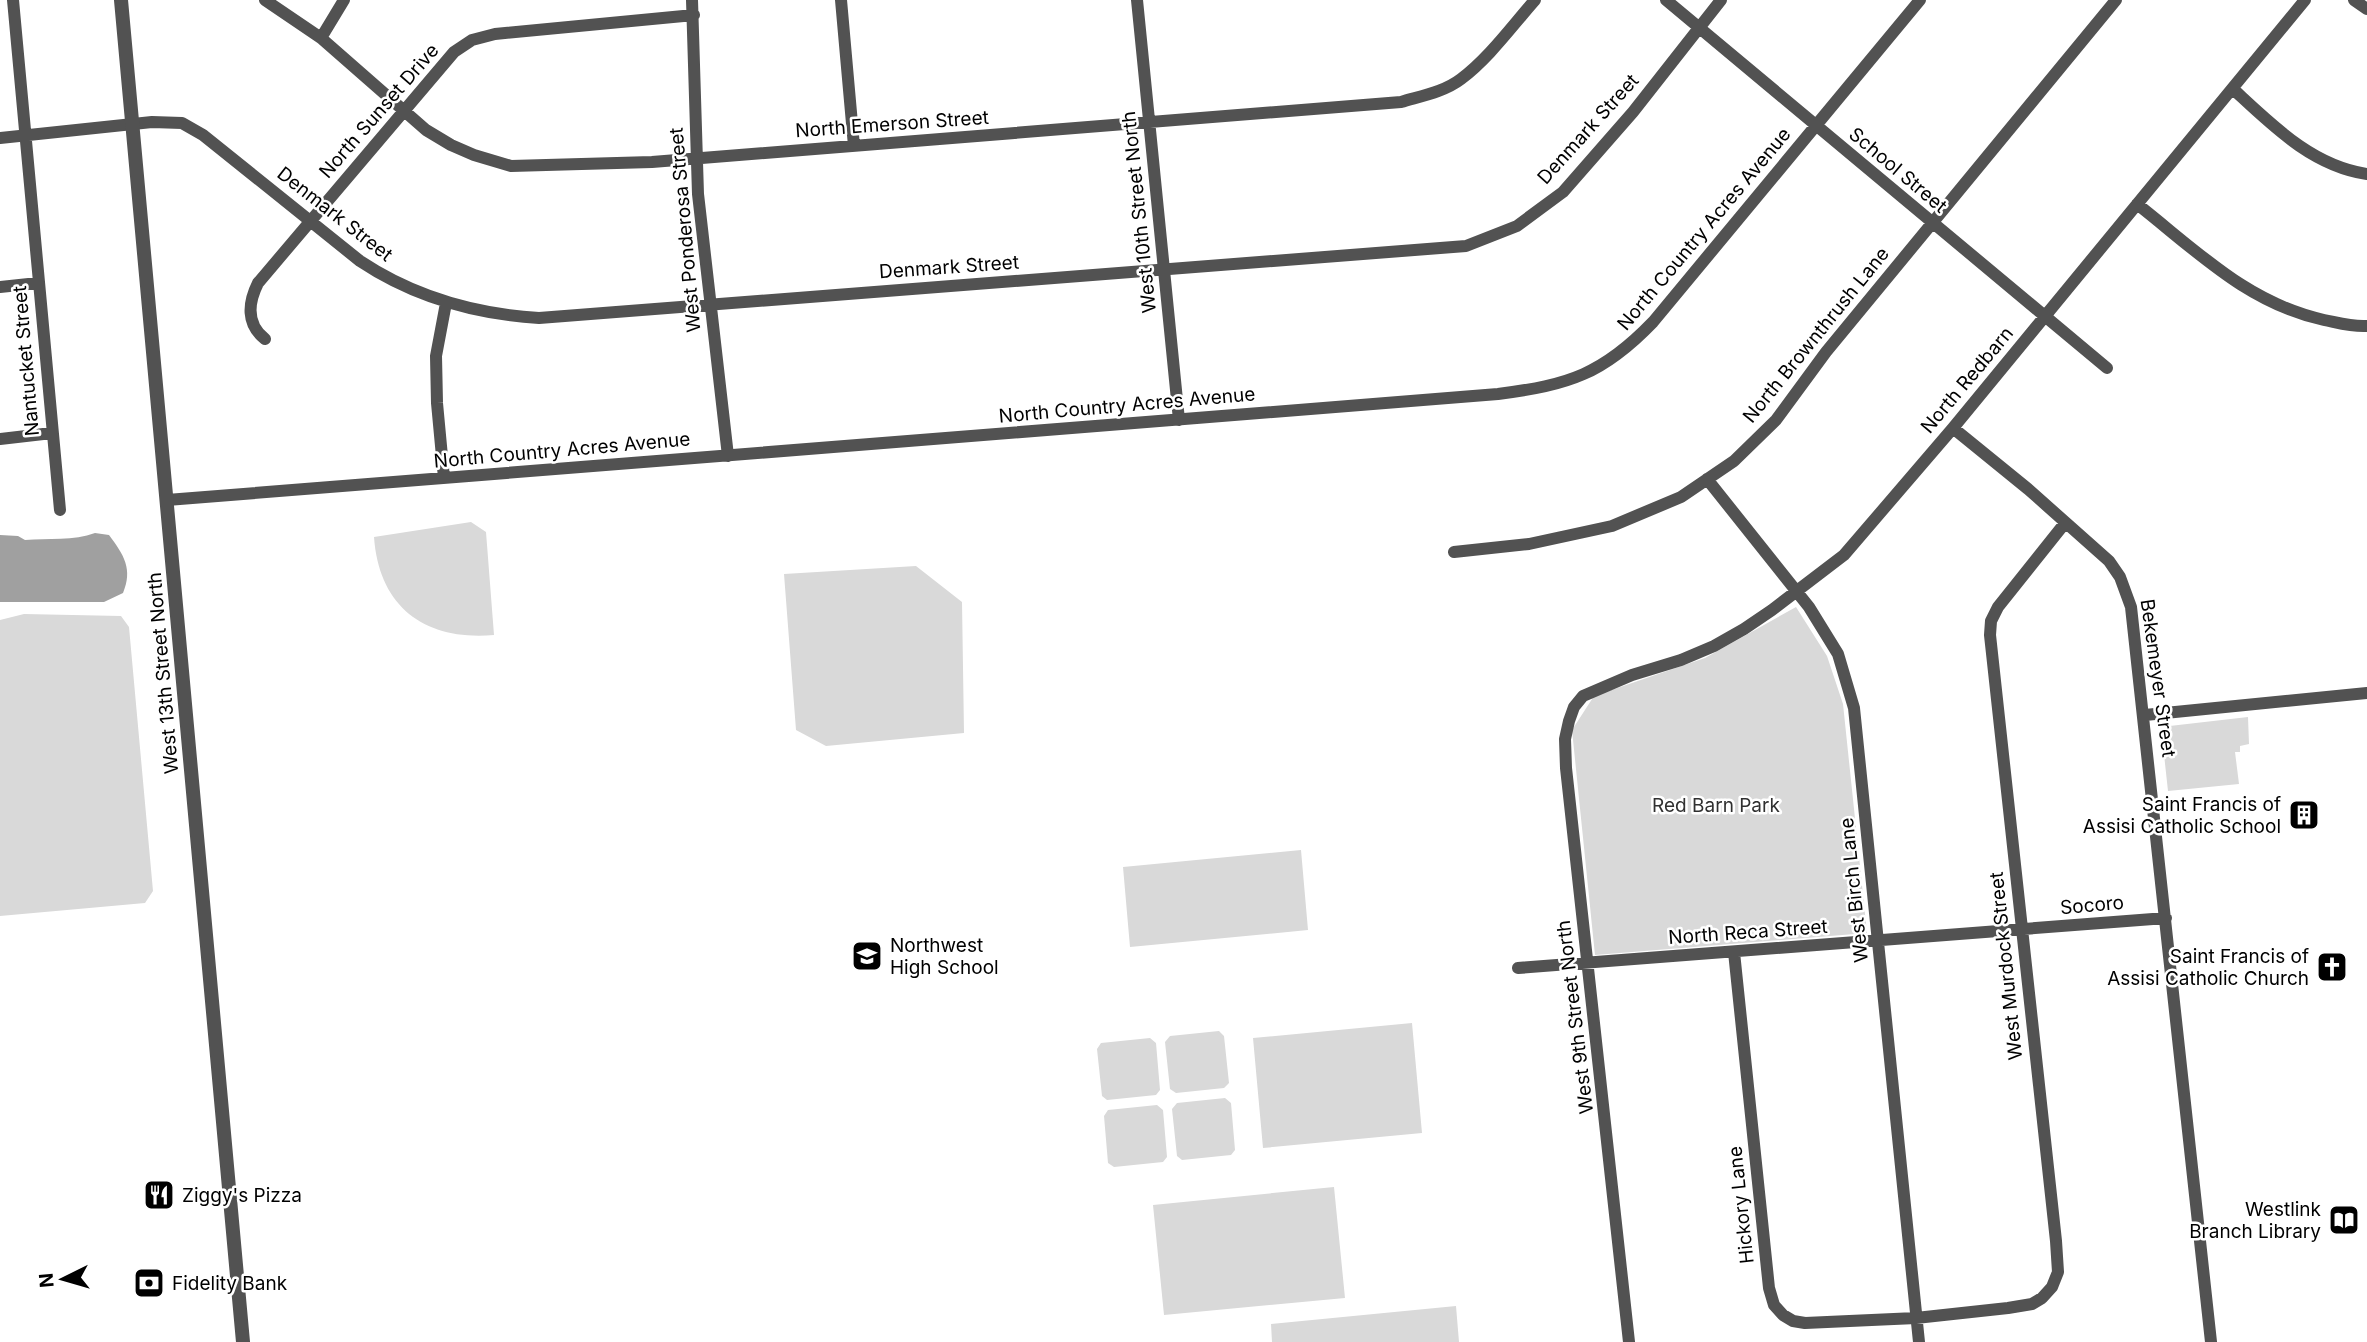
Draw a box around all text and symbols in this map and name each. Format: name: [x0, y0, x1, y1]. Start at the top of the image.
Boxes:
street label: North Sunset Drive: [314, 39, 444, 183]
street label: Denmark Street: [1533, 69, 1643, 189]
street label: North Emerson Street: [795, 106, 989, 142]
street label: West 10th Street North: [1117, 110, 1161, 314]
street label: School Street: [1844, 122, 1952, 218]
street label: North Country Acres Avenue: [1612, 123, 1796, 335]
street label: West Ponderosa Street: [665, 127, 705, 333]
street label: Denmark Street: [273, 162, 397, 266]
street label: North Brownthrush Lane: [1738, 243, 1894, 427]
street label: Denmark Street: [878, 251, 1020, 283]
street label: Nantucket Street: [8, 285, 44, 437]
street label: North Redbarn: [1916, 322, 2018, 438]
street label: North Country Acres Avenue: [998, 382, 1256, 428]
street label: North Country Acres Avenue: [433, 427, 691, 473]
street label: West 13th Street North: [143, 571, 183, 775]
street label: Bekemeyer Street: [2136, 597, 2180, 759]
place label: Saint Francis of Assisi Catholic School: [2083, 793, 2281, 838]
park label: Red Barn Park: [1652, 794, 1780, 817]
building icon: Saint Francis of Assisi Catholic School: [2287, 798, 2321, 832]
street label: West Birch Lane: [1835, 816, 1873, 964]
street label: West Murdock Street: [1985, 871, 2027, 1061]
street label: Socoro: [2059, 891, 2125, 919]
street label: North Reca Street: [1668, 915, 1828, 949]
street label: West 9th Street North: [1552, 919, 1598, 1115]
place label: Northwest High School: [890, 934, 999, 979]
school or university icon: Northwest High School: [850, 939, 884, 973]
place label: Saint Francis of Assisi Catholic Church: [2107, 945, 2309, 990]
church icon: Saint Francis of Assisi Catholic Church: [2315, 950, 2349, 984]
street label: Hickory Lane: [1723, 1145, 1759, 1265]
restaurant icon: Ziggy's Pizza: [142, 1178, 176, 1212]
place label: Ziggy's Pizza: [182, 1184, 302, 1207]
place label: Westlink Branch Library: [2189, 1198, 2322, 1243]
library icon: Westlink Branch Library: [2327, 1203, 2361, 1237]
north arrow: [28, 1244, 98, 1314]
bank icon: Fidelity Bank: [132, 1266, 166, 1300]
text: N: [34, 1272, 59, 1289]
place label: Fidelity Bank: [172, 1272, 288, 1295]

